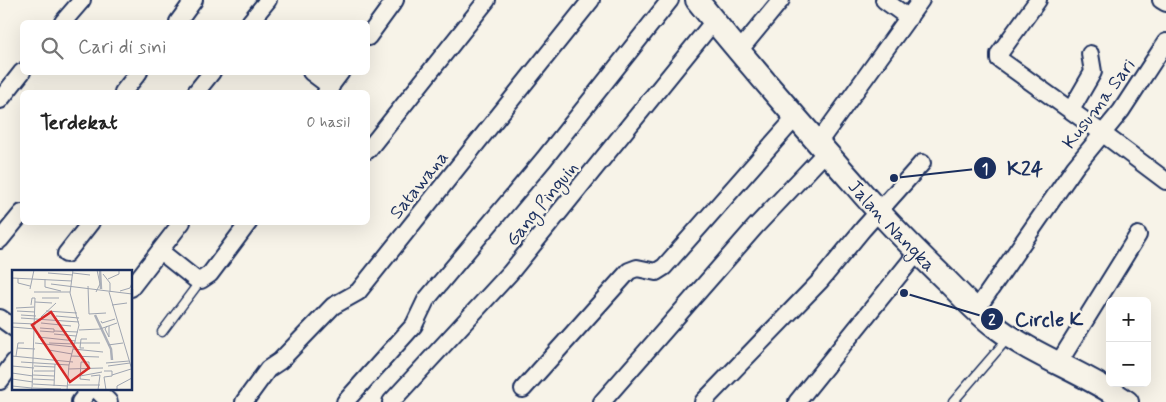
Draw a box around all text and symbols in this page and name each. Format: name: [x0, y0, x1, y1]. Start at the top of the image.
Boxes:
search box: [20, 20, 370, 75]
icon: search: [38, 34, 66, 62]
text: Cari di sini: [78, 35, 166, 60]
street label: Kusuma Sari: [1057, 54, 1141, 154]
text: Terdekat: [40, 109, 118, 137]
text: 0 hasil: [306, 112, 350, 133]
street label: Satawana: [384, 146, 454, 224]
callout: K24: [972, 151, 1053, 186]
street label: Gang Pinguin: [500, 156, 586, 253]
text: K24: [1007, 156, 1044, 183]
text: 1: [982, 160, 988, 180]
street label: Jalan Nangka: [842, 175, 941, 277]
inset map: [12, 270, 132, 390]
map controls: [1106, 297, 1151, 387]
button: +: [1106, 297, 1151, 342]
callout: Circle K: [979, 302, 1093, 337]
text: Circle K: [1015, 307, 1084, 334]
text: 2: [988, 311, 996, 331]
button: −: [1106, 342, 1151, 387]

